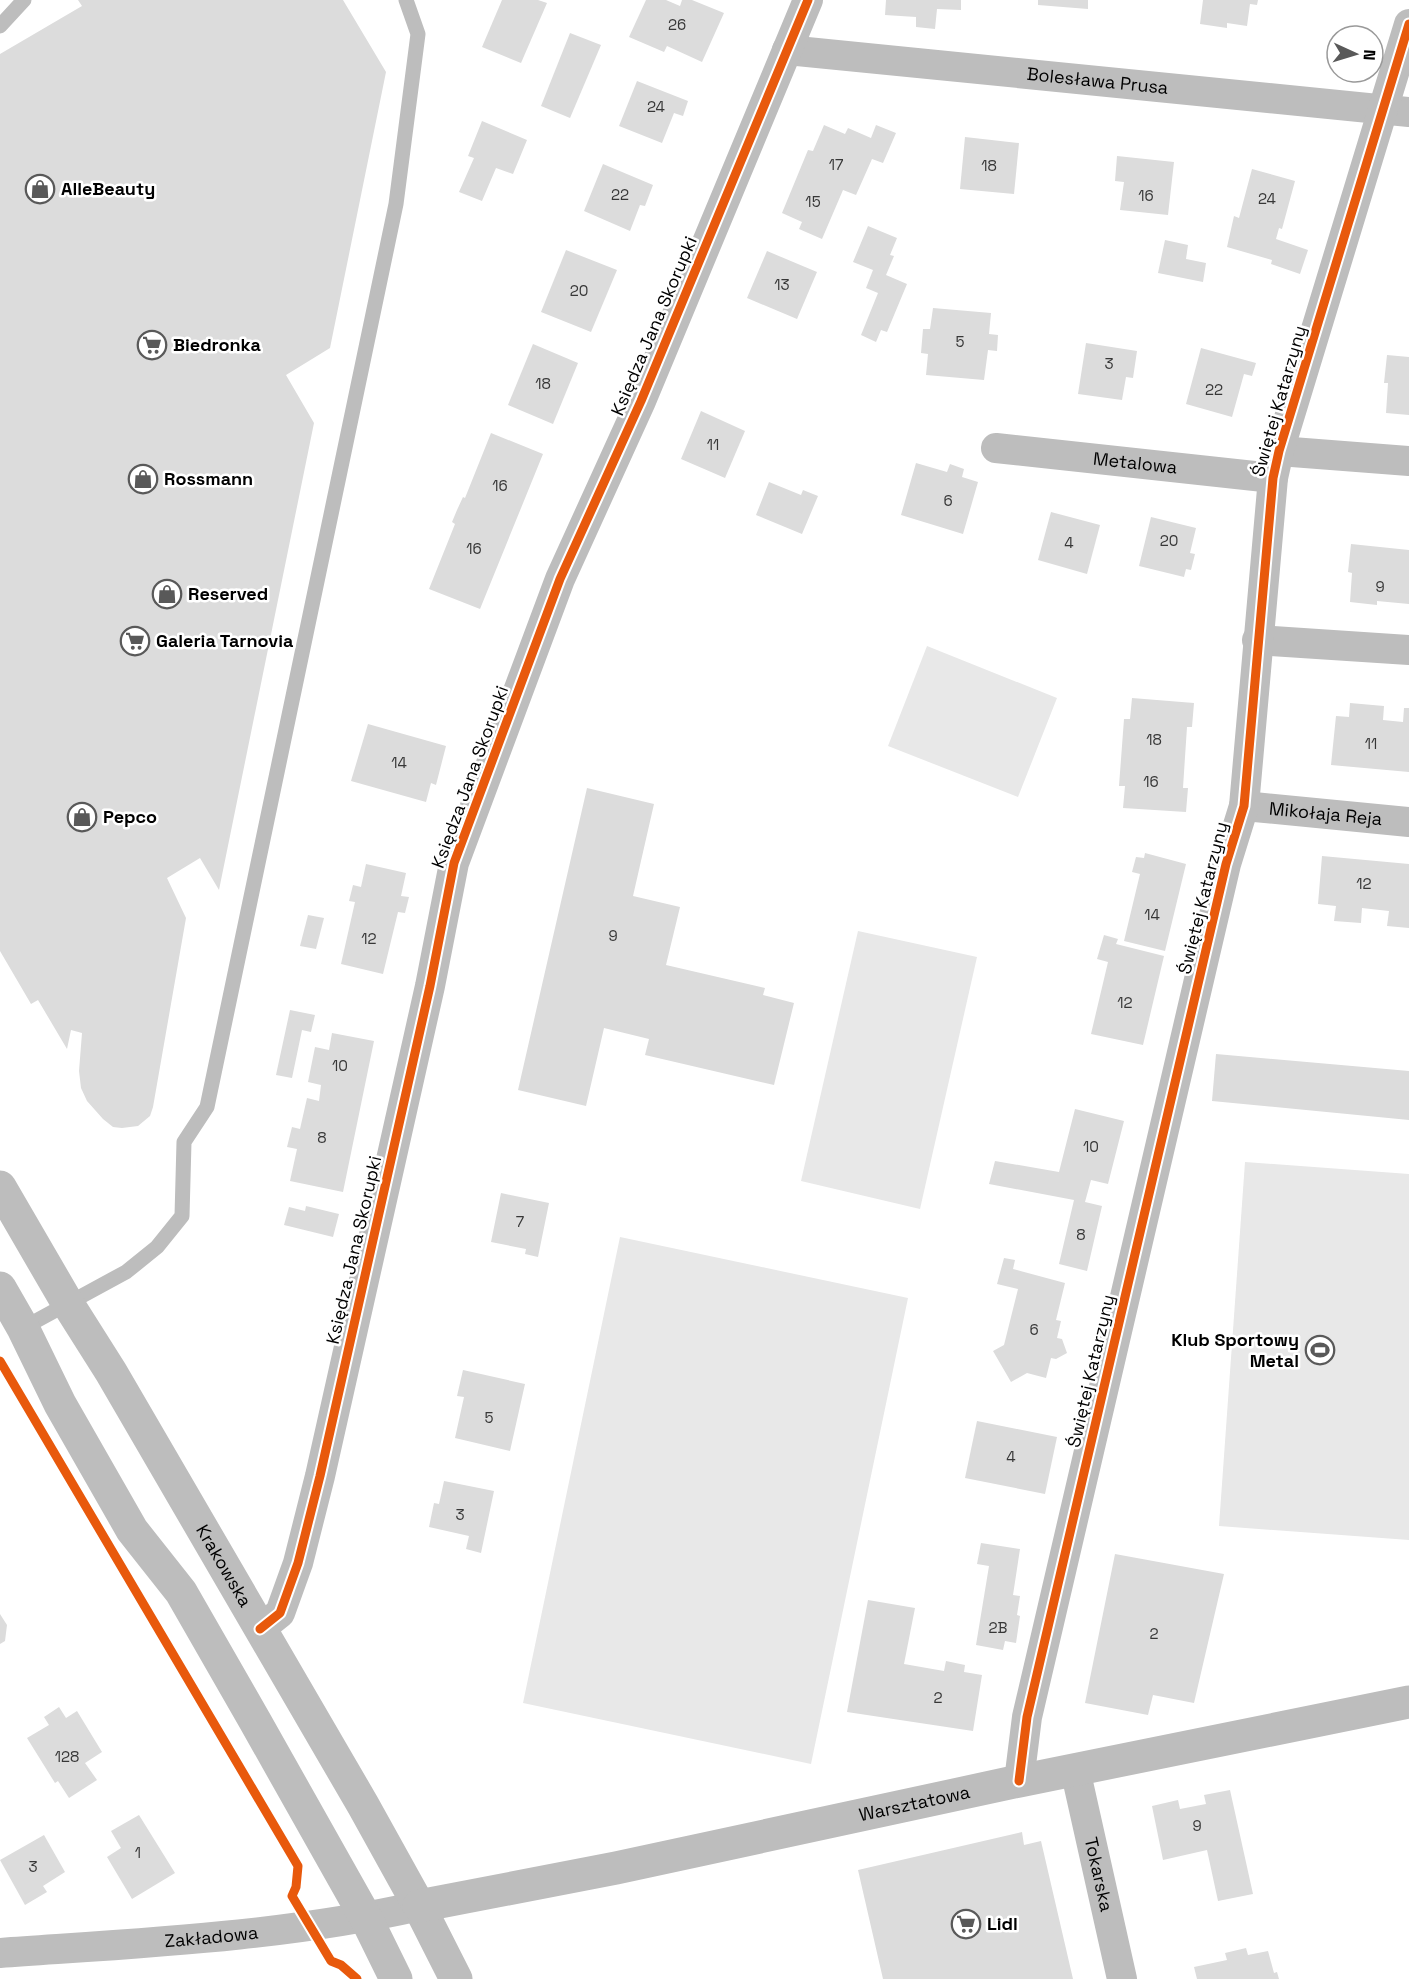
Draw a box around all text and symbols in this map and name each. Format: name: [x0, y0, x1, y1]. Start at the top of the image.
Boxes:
house number: 26: [668, 15, 686, 34]
north arrow: [1325, 24, 1385, 84]
text: N: [1359, 49, 1380, 61]
street label: Bolesława Prusa: [1026, 62, 1169, 99]
house number: 24: [647, 97, 665, 116]
house number: 17: [829, 155, 843, 174]
house number: 18: [981, 156, 997, 175]
shop icon: AlleBeauty: [24, 173, 56, 205]
place label: AlleBeauty: [61, 177, 155, 200]
house number: 22: [611, 185, 629, 204]
house number: 16: [1138, 186, 1154, 205]
house number: 24: [1258, 189, 1276, 208]
house number: 15: [805, 192, 821, 211]
street label: Księdza Jana Skorupki: [605, 233, 702, 419]
house number: 13: [774, 275, 790, 294]
house number: 20: [570, 281, 588, 300]
street label: Świętej Katarzyny: [1246, 323, 1311, 479]
supermarket icon: Biedronka: [136, 329, 168, 361]
house number: 5: [956, 332, 965, 351]
place label: Biedronka: [173, 333, 261, 356]
house number: 3: [1104, 354, 1114, 373]
house number: 18: [535, 374, 551, 393]
house number: 22: [1205, 380, 1223, 399]
house number: 11: [707, 435, 719, 454]
street label: Metalowa: [1092, 447, 1178, 479]
shop icon: Rossmann: [127, 463, 159, 495]
place label: Rossmann: [164, 467, 253, 490]
house number: 16: [492, 476, 508, 495]
house number: 6: [943, 491, 953, 510]
house number: 20: [1160, 531, 1178, 550]
house number: 4: [1064, 533, 1074, 552]
house number: 16: [466, 539, 482, 558]
house number: 9: [1375, 577, 1385, 596]
shop icon: Reserved: [151, 578, 183, 610]
place label: Reserved: [188, 582, 268, 605]
supermarket icon: Galeria Tarnovia: [119, 625, 151, 657]
place label: Galeria Tarnovia: [156, 629, 294, 652]
street label: Księdza Jana Skorupki: [426, 682, 513, 871]
house number: 18: [1146, 730, 1162, 749]
house number: 11: [1365, 734, 1377, 753]
house number: 14: [391, 753, 407, 772]
house number: 16: [1143, 772, 1159, 791]
street label: Mikołaja Reja: [1268, 796, 1383, 830]
shop icon: Pepco: [66, 801, 98, 833]
place label: Pepco: [103, 805, 157, 828]
street label: Świętej Katarzyny: [1172, 819, 1233, 976]
house number: 12: [1356, 874, 1372, 893]
house number: 14: [1144, 905, 1160, 924]
house number: 9: [608, 926, 618, 945]
house number: 12: [361, 929, 377, 948]
house number: 12: [1117, 993, 1133, 1012]
house number: 10: [332, 1056, 348, 1075]
house number: 8: [317, 1128, 327, 1147]
house number: 10: [1083, 1137, 1099, 1156]
street label: Księdza Jana Skorupki: [321, 1153, 386, 1346]
house number: 7: [516, 1212, 524, 1231]
house number: 8: [1076, 1225, 1086, 1244]
street label: Świętej Katarzyny: [1062, 1292, 1119, 1450]
house number: 6: [1029, 1320, 1039, 1339]
place label: Klub Sportowy Metal: [1171, 1328, 1299, 1372]
sports icon: Klub Sportowy Metal: [1304, 1334, 1336, 1366]
house number: 5: [485, 1408, 494, 1427]
house number: 4: [1006, 1447, 1016, 1466]
house number: 3: [455, 1505, 465, 1524]
street label: Krakowska: [191, 1520, 257, 1611]
house number: 2B: [989, 1618, 1008, 1637]
house number: 2: [1149, 1624, 1159, 1643]
house number: 2: [933, 1688, 943, 1707]
house number: 128: [55, 1747, 79, 1766]
street label: Warsztatowa: [857, 1780, 972, 1826]
house number: 9: [1192, 1816, 1202, 1835]
street label: Tokarska: [1080, 1835, 1119, 1914]
house number: 1: [135, 1843, 141, 1862]
house number: 3: [28, 1857, 38, 1876]
supermarket icon: Lidl: [950, 1908, 982, 1940]
place label: Lidl: [987, 1912, 1018, 1935]
street label: Zakładowa: [164, 1920, 259, 1952]

